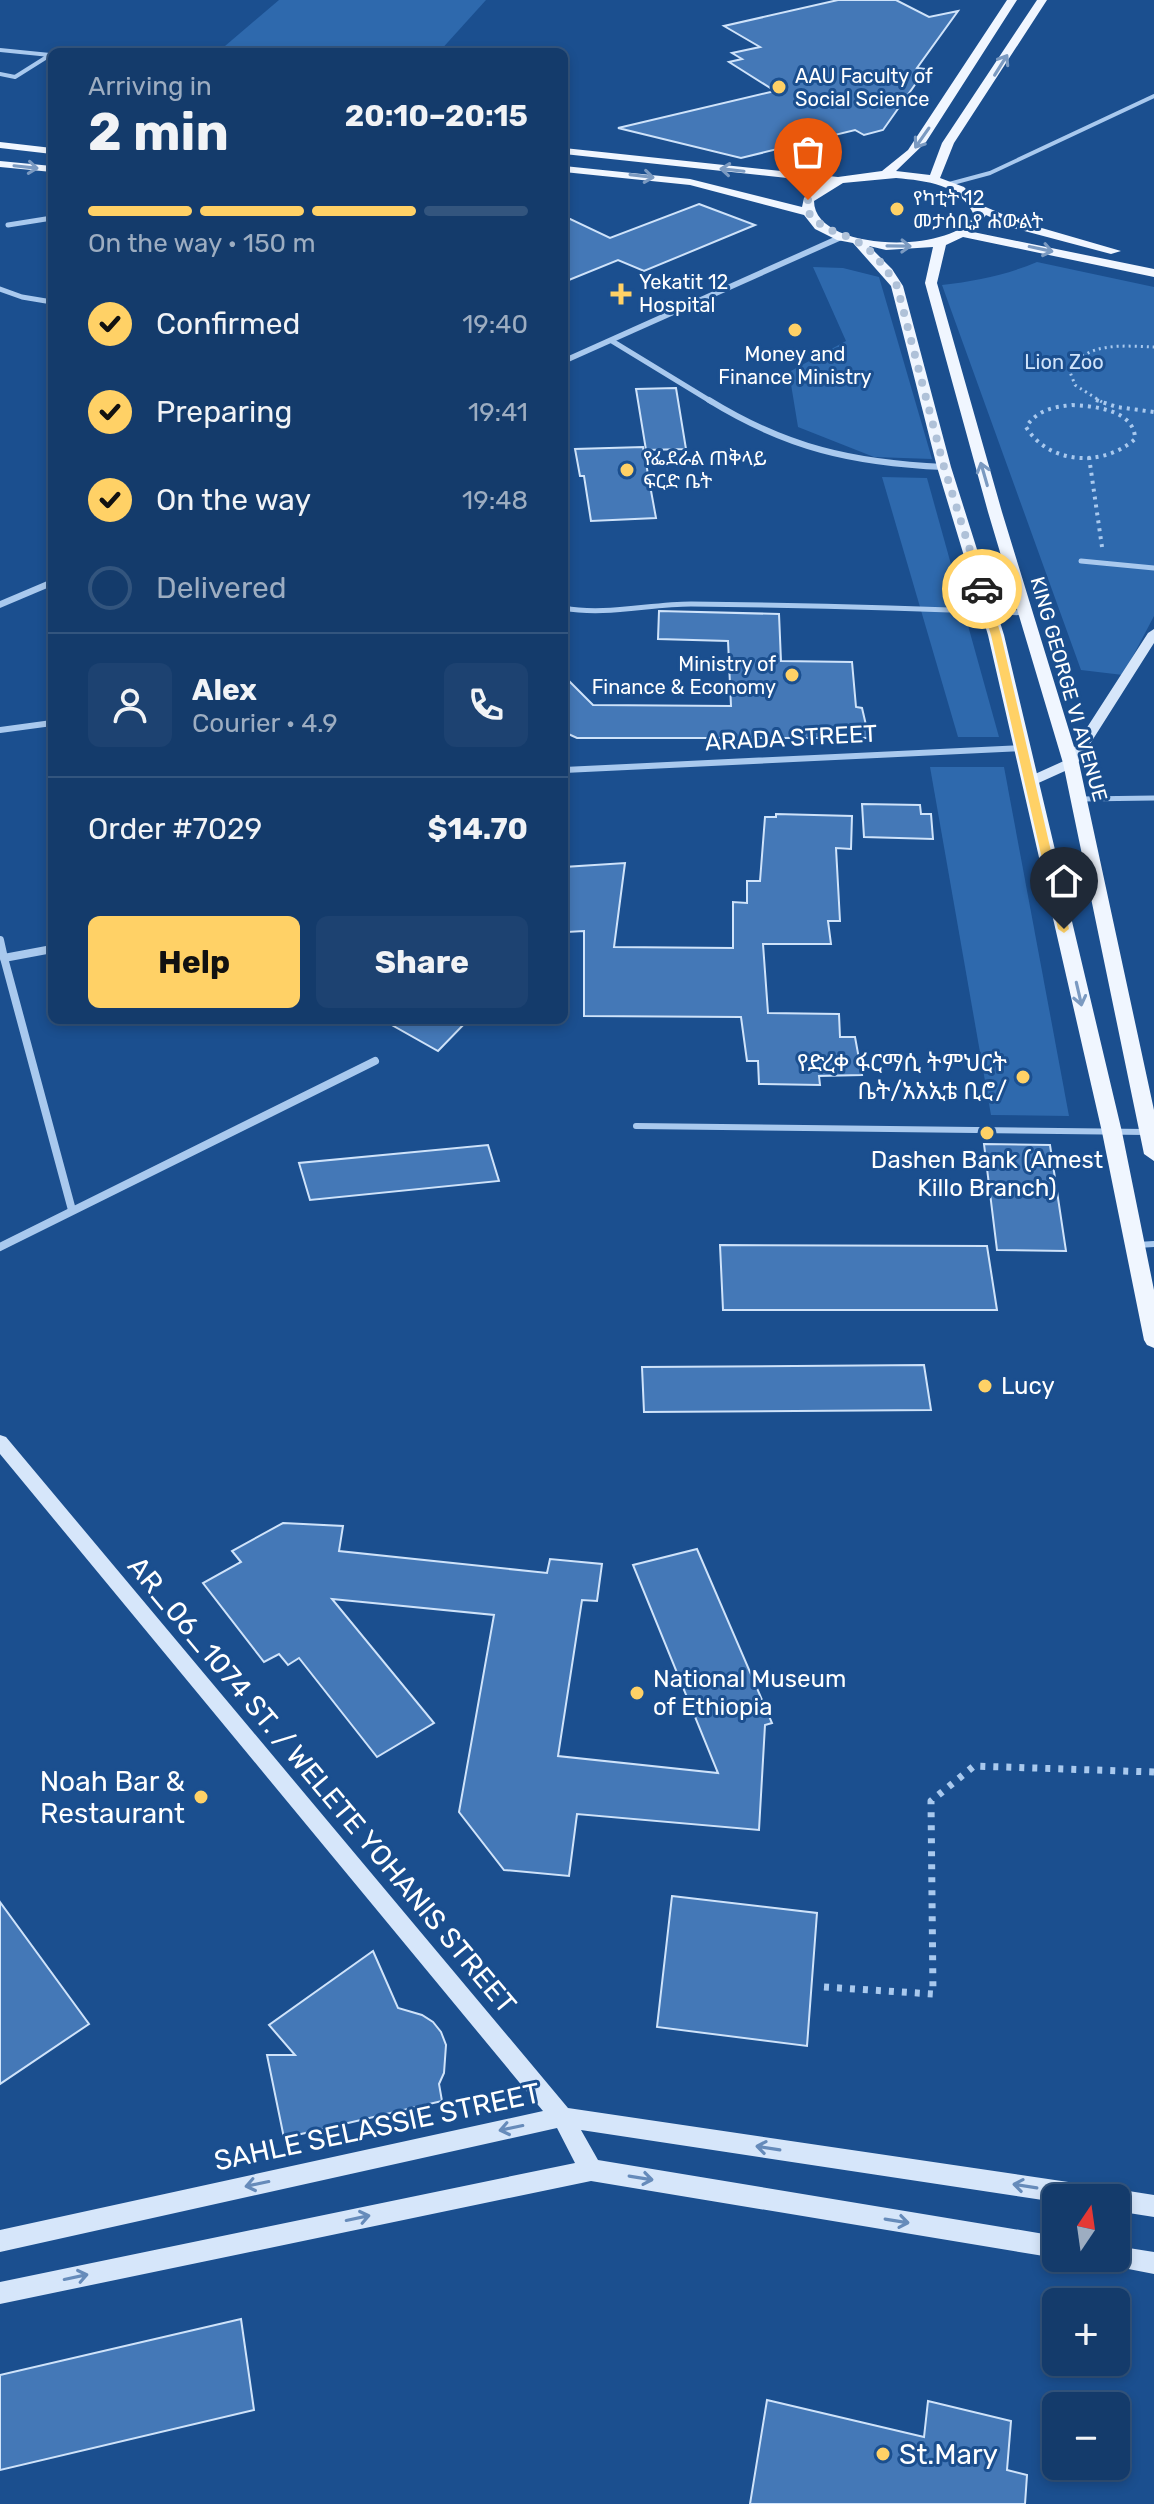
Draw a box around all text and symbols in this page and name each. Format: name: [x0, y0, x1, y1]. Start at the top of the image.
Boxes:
one-way arrow: [993, 54, 1010, 76]
place label: AAU Faculty of Social Science: [795, 64, 933, 111]
text: Arriving in: [88, 71, 212, 102]
marker: AAU Faculty of Social Science: [770, 78, 788, 96]
text: 20:10–20:15: [345, 98, 528, 134]
text: 2 min: [88, 101, 229, 163]
pin: [774, 118, 842, 200]
one-way arrow: [914, 126, 930, 148]
icon: bag: [786, 130, 830, 174]
one-way arrow: [12, 159, 39, 174]
one-way arrow: [719, 163, 746, 178]
one-way arrow: [628, 168, 655, 183]
place label: የካቲት 12 መታሰቢያ ሐውልት: [913, 186, 1043, 233]
marker: የካቲት 12 መታሰቢያ ሐውልት: [888, 200, 906, 218]
text: On the way · 150 m: [88, 228, 316, 259]
one-way arrow: [885, 238, 912, 254]
one-way arrow: [1028, 242, 1053, 257]
place label: Yekatit 12 Hospital: [639, 270, 728, 317]
marker: Yekatit 12 Hospital: [610, 283, 632, 305]
icon: check: [88, 302, 132, 346]
text: Confirmed: [156, 306, 300, 342]
text: 19:40: [462, 309, 528, 340]
marker: Money and Finance Ministry: [786, 321, 804, 339]
place label: Money and Finance Ministry: [718, 342, 872, 389]
park label: Lion Zoo: [1024, 350, 1104, 374]
icon: check: [88, 390, 132, 434]
text: Preparing: [156, 394, 292, 430]
text: 19:41: [468, 397, 528, 428]
place label: የፌደራል ጠቅላይ ፍርድ ቤት: [643, 446, 767, 493]
marker: የፌደራል ጠቅላይ ፍርድ ቤት: [618, 461, 636, 479]
one-way arrow: [976, 461, 991, 487]
icon: check: [88, 478, 132, 522]
text: On the way: [156, 482, 311, 518]
text: 19:48: [462, 485, 528, 516]
courier: [942, 549, 1022, 629]
icon: car: [960, 567, 1004, 611]
text: Delivered: [156, 570, 287, 606]
street label: KING GEORGE VI AVENUE: [1025, 574, 1113, 804]
place label: Ministry of Finance & Economy: [592, 652, 776, 699]
button: person: [88, 663, 172, 747]
button: phone: [444, 663, 528, 747]
marker: Ministry of Finance & Economy: [783, 666, 801, 684]
text: Alex: [192, 672, 257, 708]
text: Courier · 4.9: [192, 708, 338, 739]
street label: ARADA STREET: [704, 719, 878, 757]
text: Order #7029: [88, 811, 262, 847]
text: $14.70: [428, 811, 528, 847]
pin: [1030, 847, 1098, 929]
icon: home: [1042, 859, 1086, 903]
button: Help: [88, 916, 300, 1008]
button: Share: [316, 916, 528, 1008]
one-way arrow: [1073, 981, 1088, 1006]
place label: የድረቀ ፋርማሲ ትምህርት ቤት/አአኢቴ ቢሮ/: [797, 1049, 1008, 1105]
marker: የድረቀ ፋርማሲ ትምህርት ቤት/አአኢቴ ቢሮ/: [1014, 1068, 1032, 1086]
marker: Dashen Bank (Amest Killo Branch): [978, 1124, 996, 1142]
place label: Dashen Bank (Amest Killo Branch): [871, 1146, 1103, 1202]
place label: Lucy: [1001, 1372, 1055, 1400]
marker: Lucy: [976, 1377, 994, 1395]
street label: AR_06_1074 ST. / WELETE YOHANIS STREET: [121, 1550, 523, 2020]
place label: National Museum of Ethiopia: [653, 1665, 846, 1721]
marker: National Museum of Ethiopia: [628, 1684, 646, 1702]
place label: Noah Bar & Restaurant: [40, 1765, 185, 1830]
marker: Noah Bar & Restaurant: [192, 1788, 210, 1806]
street label: SAHLE SELASSIE STREET: [211, 2076, 543, 2178]
one-way arrow: [499, 2121, 524, 2136]
one-way arrow: [755, 2140, 781, 2155]
one-way arrow: [627, 2172, 653, 2187]
one-way arrow: [245, 2177, 271, 2192]
one-way arrow: [1013, 2178, 1038, 2193]
north arrow: [1042, 2184, 1130, 2272]
map controls: [1042, 2184, 1130, 2480]
one-way arrow: [345, 2210, 371, 2225]
one-way arrow: [884, 2214, 909, 2229]
one-way arrow: [63, 2269, 89, 2284]
button: +: [1042, 2288, 1130, 2376]
button: −: [1042, 2392, 1130, 2480]
place label: St.Mary: [899, 2438, 998, 2471]
marker: St.Mary: [874, 2445, 892, 2463]

